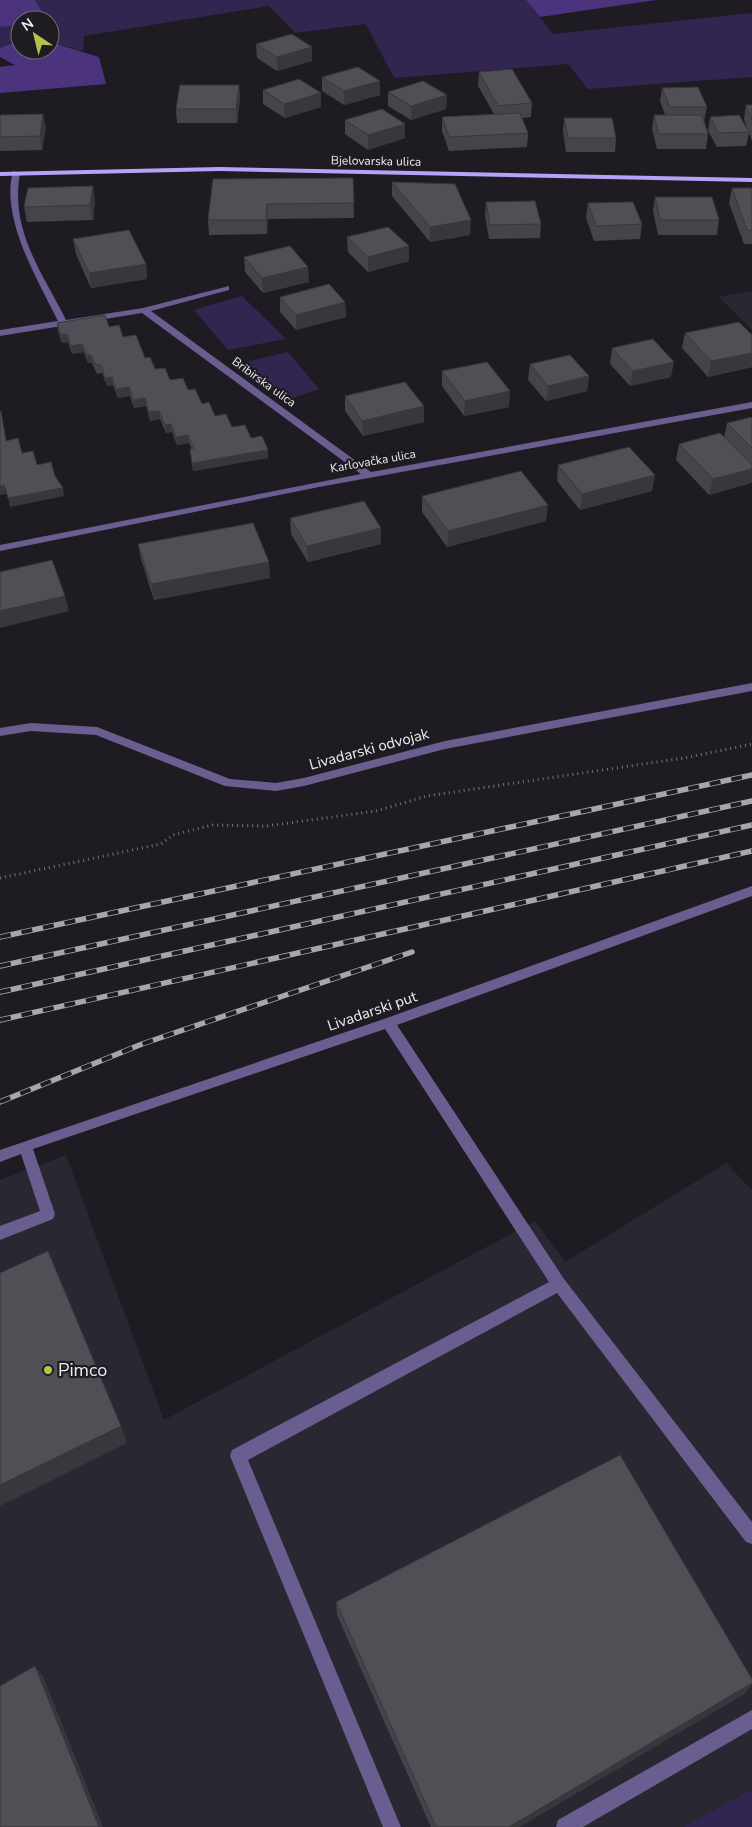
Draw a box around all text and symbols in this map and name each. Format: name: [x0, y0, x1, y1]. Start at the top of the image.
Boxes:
north arrow: [10, 10, 60, 60]
text: N: [18, 14, 38, 36]
street label: Bjelovarska ulica: [331, 152, 421, 170]
street label: Bribirska ulica: [229, 353, 299, 411]
street label: Karlovačka ulica: [329, 446, 417, 476]
street label: Livadarski odvojak: [307, 723, 432, 775]
street label: Livadarski put: [324, 986, 420, 1036]
place label: Pimco: [58, 1358, 107, 1382]
marker: Pimco: [42, 1364, 54, 1376]

